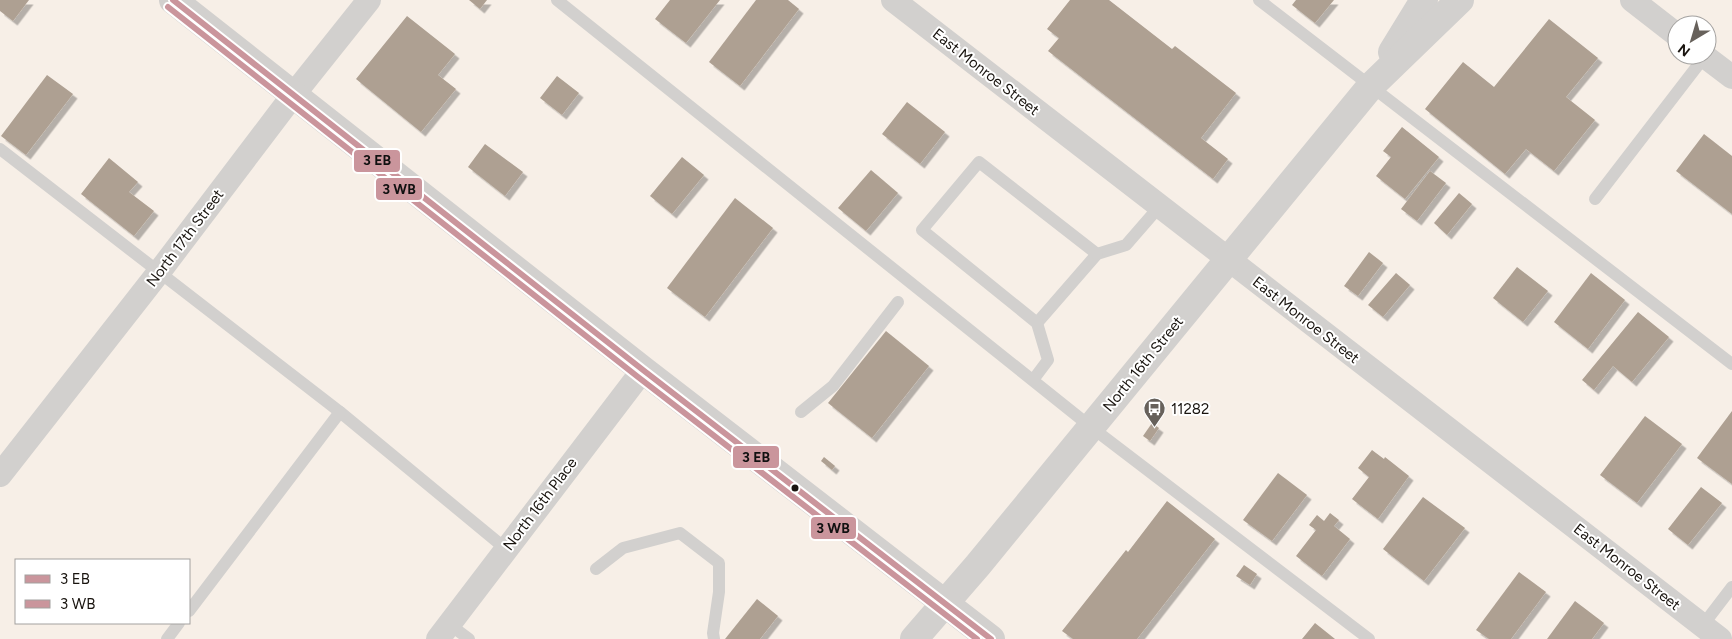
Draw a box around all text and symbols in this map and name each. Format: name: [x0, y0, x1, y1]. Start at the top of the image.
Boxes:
north arrow: [1667, 15, 1717, 65]
street label: East Monroe Street: [929, 25, 1043, 119]
text: N: [1675, 40, 1694, 60]
line badge: 3 EB: [353, 149, 401, 173]
text: 3 EB: [363, 152, 391, 169]
line badge: 3 WB: [375, 177, 423, 201]
text: 3 WB: [382, 181, 416, 198]
street label: North 17th Street: [143, 186, 228, 290]
street label: East Monroe Street: [1249, 273, 1363, 367]
street label: North 16th Street: [1099, 312, 1187, 415]
bus stop icon: 11282: [1143, 397, 1167, 428]
place label: 11282: [1171, 400, 1209, 418]
line badge: 3 EB: [732, 445, 780, 469]
text: 3 EB: [742, 449, 770, 466]
street label: North 16th Place: [499, 454, 581, 554]
unlabelled marker: [790, 483, 800, 493]
line badge: 3 WB: [810, 516, 857, 540]
text: 3 WB: [816, 520, 850, 537]
street label: East Monroe Street: [1570, 520, 1684, 614]
legend: [15, 559, 190, 624]
text: 3 EB: [60, 570, 90, 588]
text: 3 WB: [60, 595, 95, 613]

